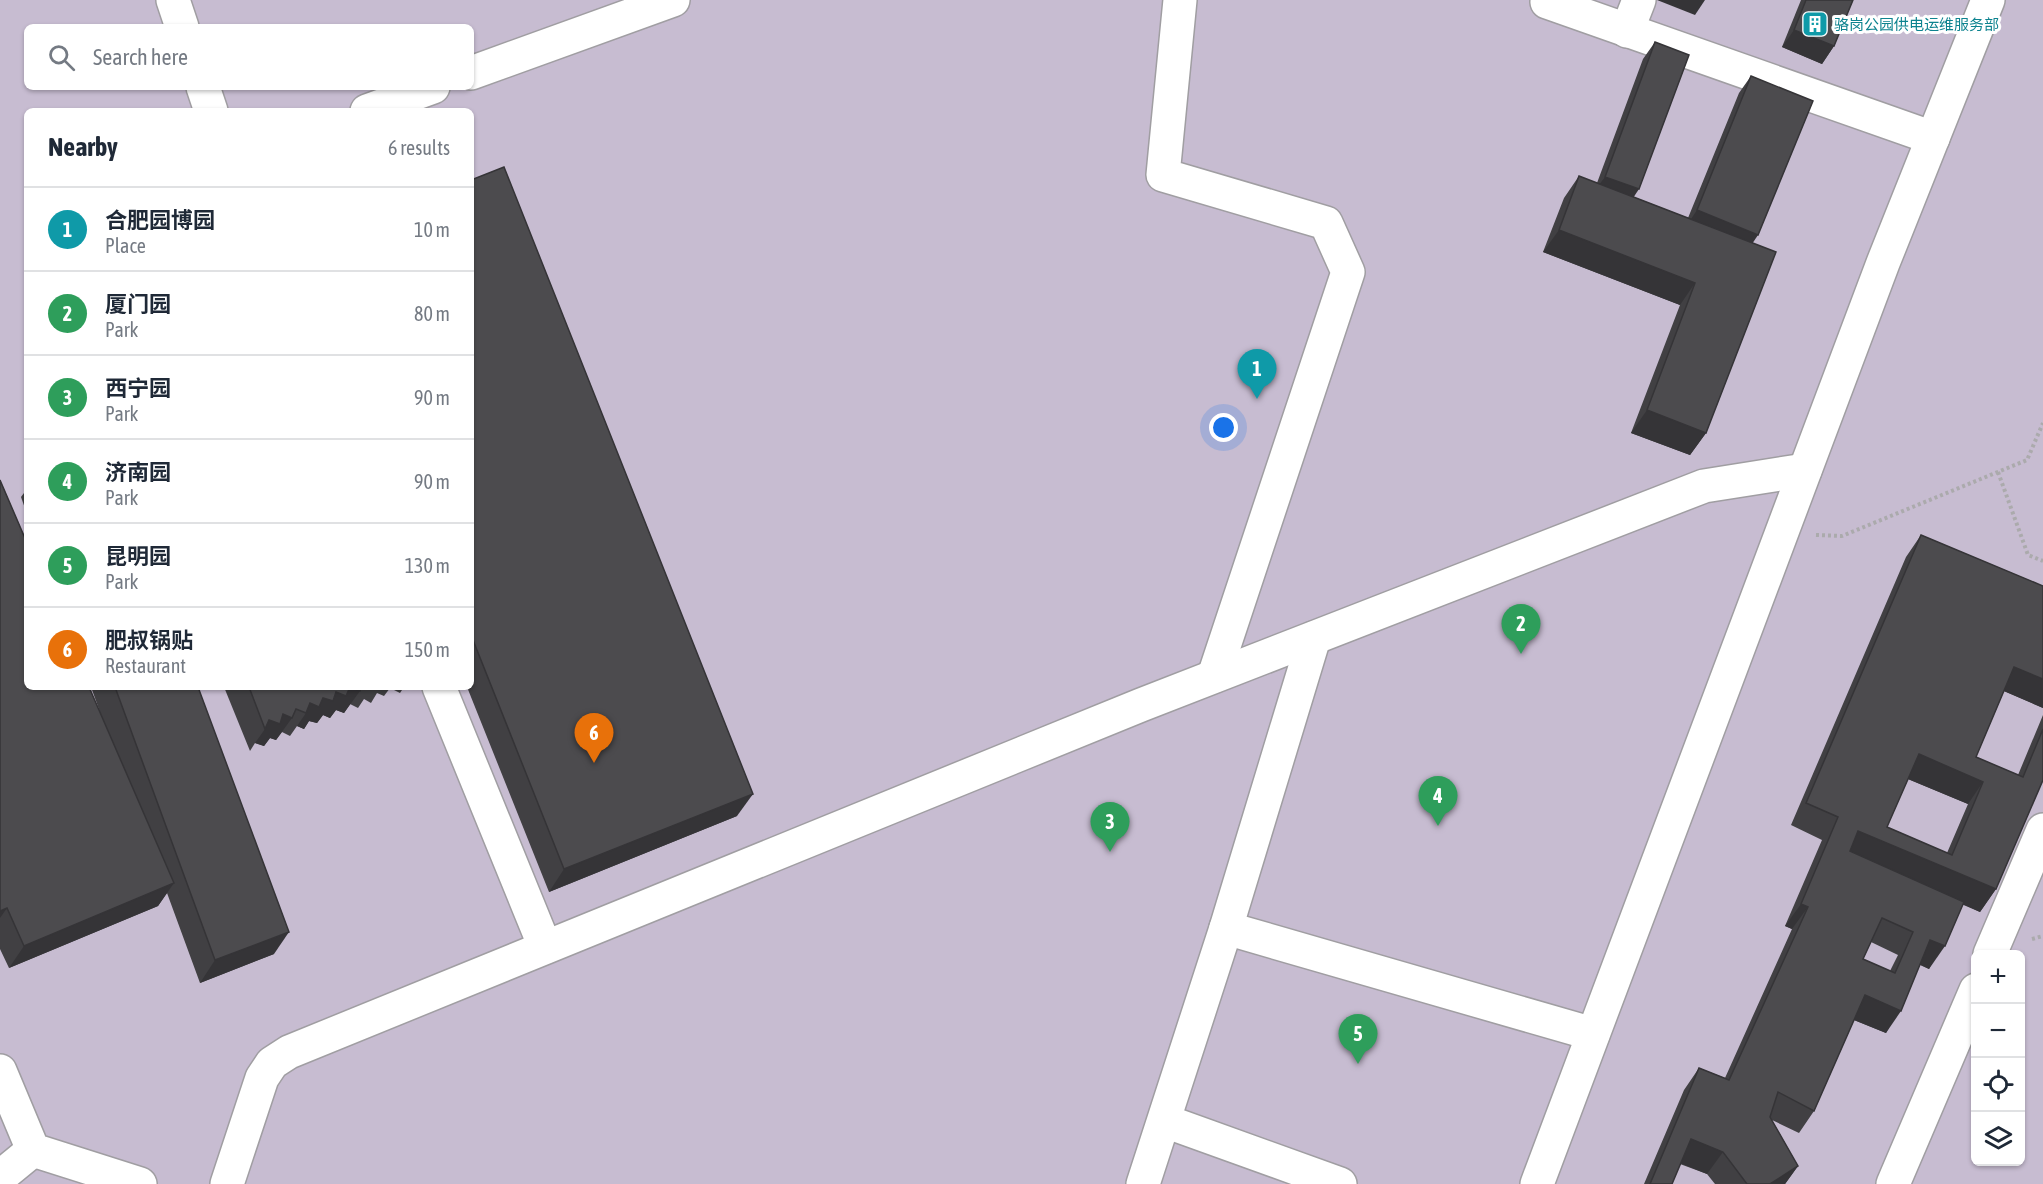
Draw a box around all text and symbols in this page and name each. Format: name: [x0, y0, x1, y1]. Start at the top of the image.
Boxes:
building icon: 骆岗公园供电运维服务部: [1800, 9, 1830, 39]
place label: 骆岗公园供电运维服务部: [1834, 16, 1999, 33]
search box: [24, 24, 474, 90]
icon: search: [45, 41, 78, 74]
text: Search here: [93, 44, 188, 70]
text: Nearby: [48, 132, 118, 162]
text: 6 results: [388, 136, 450, 159]
text: 合肥园博园: [105, 207, 215, 233]
text: 1: [63, 218, 72, 241]
text: 10 m: [414, 218, 450, 241]
text: Place: [105, 234, 146, 257]
text: 厦门园: [105, 291, 171, 317]
text: 2: [63, 302, 72, 325]
text: 80 m: [414, 302, 450, 325]
text: Park: [105, 318, 138, 341]
pin: 1: [1238, 350, 1276, 399]
text: 西宁园: [105, 375, 171, 401]
text: 3: [63, 386, 72, 409]
text: 90 m: [414, 386, 450, 409]
text: Park: [105, 402, 138, 425]
your location: [1209, 413, 1238, 442]
text: 济南园: [105, 459, 171, 485]
text: 4: [63, 470, 72, 493]
text: 90 m: [414, 470, 450, 493]
text: Park: [105, 486, 138, 509]
text: 昆明园: [105, 543, 171, 569]
text: 5: [63, 554, 72, 577]
text: 130 m: [405, 554, 450, 577]
text: Park: [105, 570, 138, 593]
pin: 2: [1502, 604, 1540, 654]
text: 肥叔锅贴: [105, 627, 193, 653]
text: 6: [63, 638, 72, 661]
text: 150 m: [405, 638, 450, 661]
text: Restaurant: [105, 654, 186, 677]
pin: 6: [574, 714, 614, 763]
pin: 4: [1418, 776, 1458, 826]
pin: 3: [1090, 802, 1130, 852]
map controls: [1971, 950, 2025, 1166]
button: +: [1971, 950, 2025, 1004]
button: −: [1971, 1004, 2025, 1058]
pin: 5: [1338, 1014, 1378, 1064]
button: locate: [1971, 1058, 2025, 1112]
button: layers: [1971, 1112, 2025, 1166]

